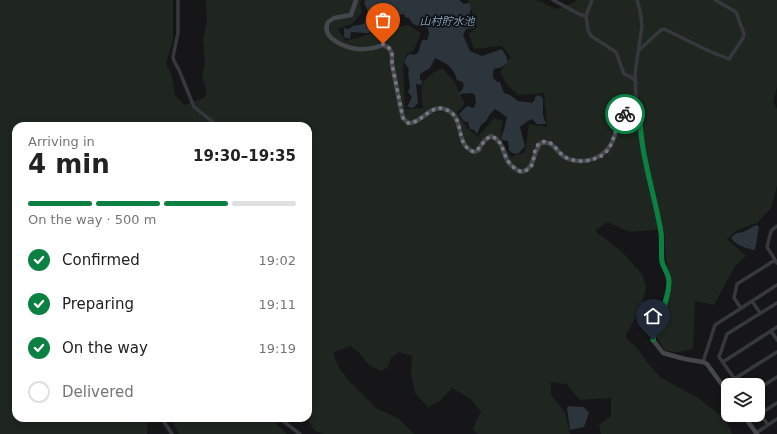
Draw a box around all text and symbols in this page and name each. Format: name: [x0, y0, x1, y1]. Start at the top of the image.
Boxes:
pin: [366, 3, 400, 44]
icon: bag: [372, 9, 394, 31]
water label: 山村貯水池: [420, 15, 475, 28]
courier: [605, 94, 645, 134]
icon: bike: [614, 103, 636, 125]
text: Arriving in: [28, 134, 95, 149]
text: 19:30–19:35: [193, 147, 296, 165]
text: 4 min: [28, 149, 110, 179]
text: On the way · 500 m: [28, 212, 156, 227]
icon: check: [28, 249, 50, 271]
text: Confirmed: [62, 251, 140, 269]
text: 19:02: [259, 253, 296, 268]
icon: check: [28, 293, 50, 315]
text: Preparing: [62, 295, 134, 313]
text: 19:11: [259, 297, 296, 312]
pin: [636, 299, 670, 340]
icon: home: [642, 305, 664, 327]
icon: check: [28, 337, 50, 359]
text: On the way: [62, 339, 148, 357]
text: 19:19: [259, 341, 296, 356]
map controls: [721, 378, 765, 422]
button: layers: [721, 378, 765, 422]
text: Delivered: [62, 383, 134, 401]

